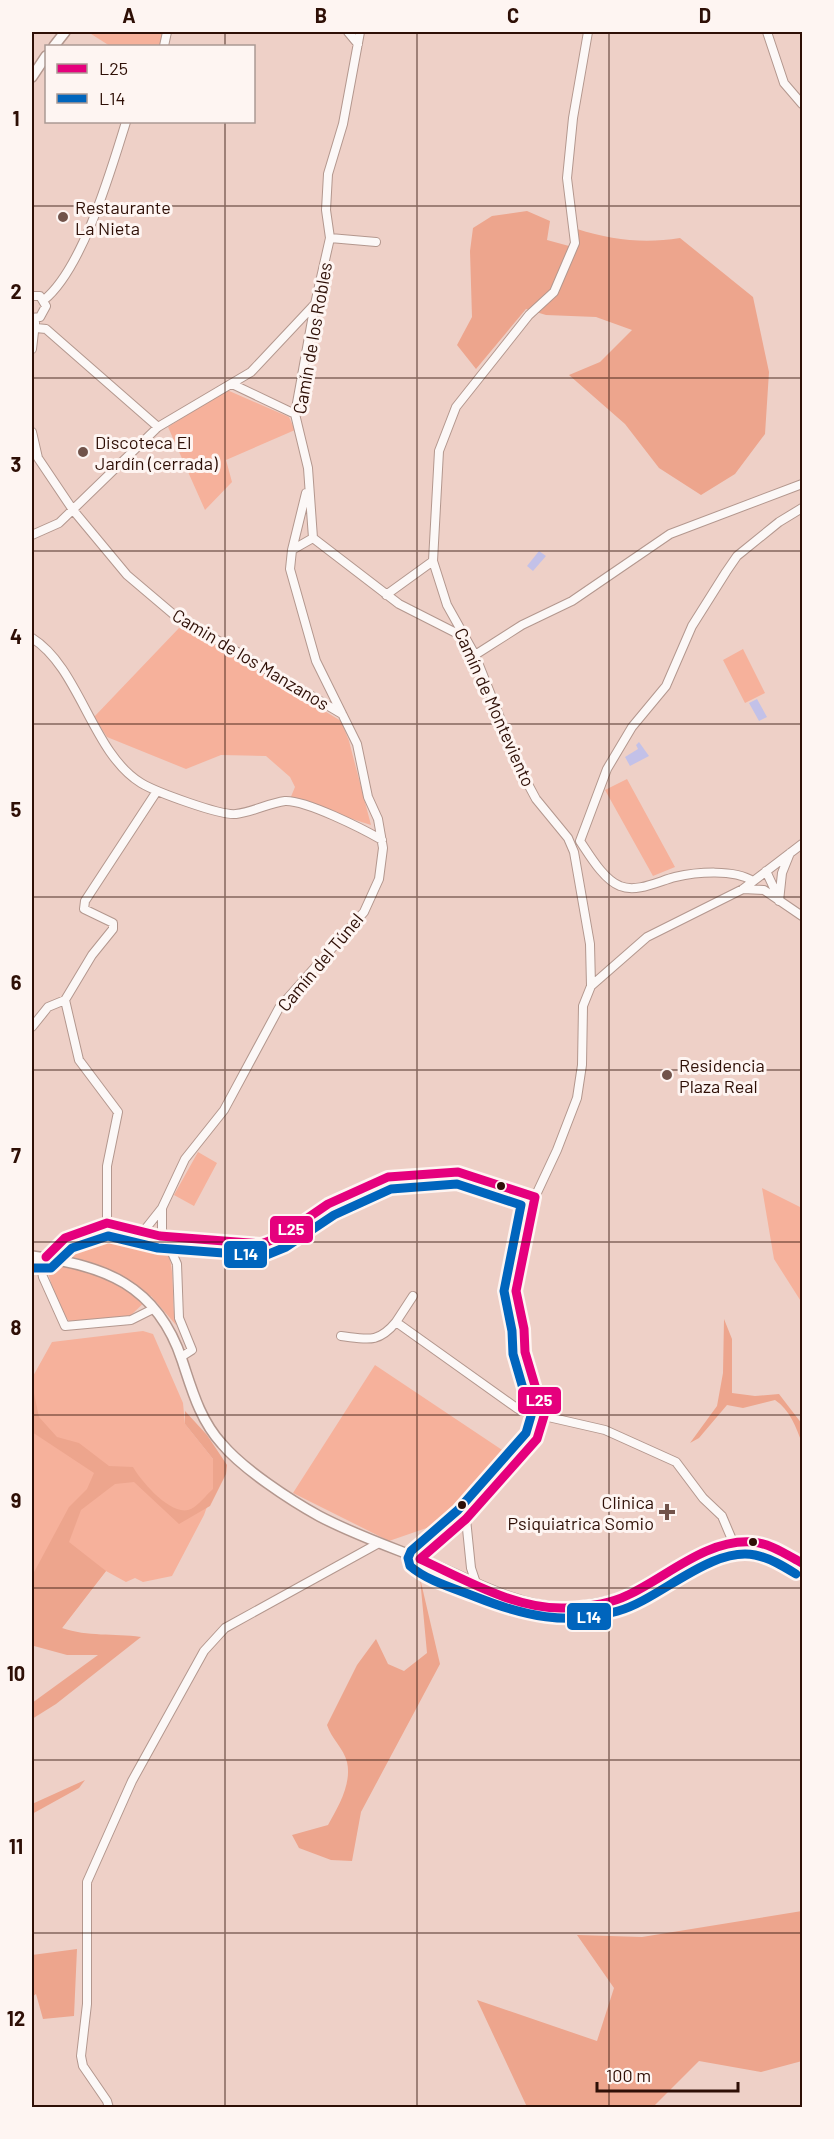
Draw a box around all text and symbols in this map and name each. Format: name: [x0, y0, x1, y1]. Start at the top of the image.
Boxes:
text: A: [122, 3, 136, 27]
text: B: [315, 3, 327, 27]
text: C: [507, 3, 519, 27]
text: D: [699, 3, 711, 27]
legend: [45, 45, 255, 123]
text: L25: [99, 57, 128, 79]
text: L14: [99, 87, 125, 109]
text: 1: [12, 106, 20, 130]
place label: Restaurante La Nieta: [75, 196, 171, 239]
marker: Restaurante La Nieta: [56, 210, 70, 224]
street label: Camín de los Robles: [288, 260, 336, 416]
text: 2: [10, 279, 22, 303]
place label: Discoteca El Jardín (cerrada): [95, 431, 218, 474]
marker: Discoteca El Jardín (cerrada): [76, 445, 90, 459]
text: 3: [11, 452, 21, 476]
street label: Camin de los Manzanos: [169, 603, 333, 715]
text: 4: [10, 624, 22, 648]
street label: Camín de Monteviento: [450, 624, 540, 790]
text: 5: [11, 797, 22, 821]
street label: Camín del Túnel: [272, 908, 368, 1016]
text: 6: [11, 970, 22, 994]
place label: Residencia Plaza Real: [679, 1054, 765, 1097]
marker: Residencia Plaza Real: [660, 1068, 674, 1082]
text: 7: [11, 1143, 21, 1167]
unlabelled marker: [495, 1180, 507, 1192]
line badge: L25: [269, 1215, 314, 1244]
text: L25: [278, 1219, 305, 1238]
line badge: L14: [223, 1240, 268, 1269]
text: L14: [234, 1244, 258, 1263]
text: 8: [11, 1315, 22, 1339]
line badge: L25: [517, 1386, 562, 1415]
text: L25: [526, 1390, 553, 1409]
text: 9: [11, 1488, 21, 1512]
place label: Clinica Psiquiatrica Somio: [507, 1491, 654, 1534]
unlabelled marker: [456, 1499, 468, 1511]
marker: Clinica Psiquiatrica Somio: [658, 1503, 676, 1521]
unlabelled marker: [747, 1536, 759, 1548]
line badge: L14: [566, 1602, 612, 1631]
text: L14: [577, 1607, 601, 1626]
text: 10: [7, 1661, 25, 1685]
text: 11: [9, 1834, 23, 1858]
text: 12: [7, 2006, 25, 2030]
scale bar: [597, 2055, 738, 2093]
text: 100 m: [606, 2064, 651, 2086]

